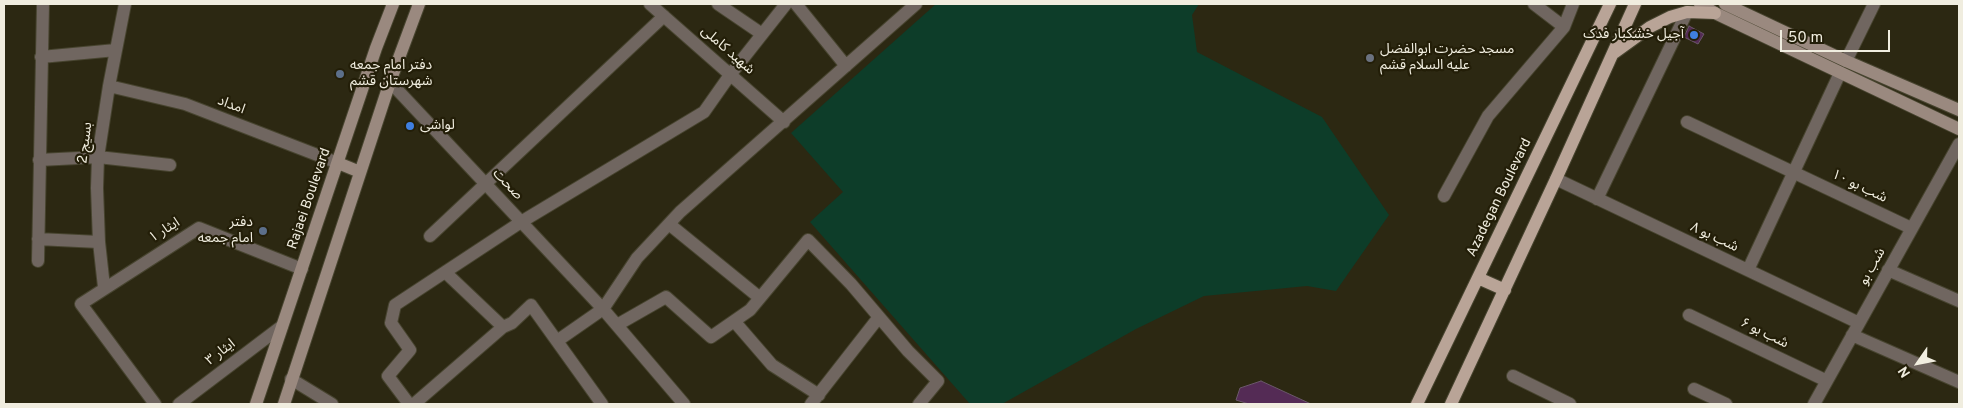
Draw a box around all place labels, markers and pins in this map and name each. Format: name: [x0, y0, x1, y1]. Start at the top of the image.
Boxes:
place label: آجیل خشکبار فدک: [1583, 27, 1684, 43]
marker: آجیل خشکبار فدک: [1688, 29, 1700, 41]
place label: مسجد حضرت ابوالفضل علیه السلام قشم: [1380, 42, 1514, 74]
marker: مسجد حضرت ابوالفضل علیه السلام قشم: [1364, 52, 1376, 64]
place label: دفتر امام جمعه شهرستان قشم: [350, 58, 432, 90]
marker: دفتر امام جمعه شهرستان قشم: [334, 68, 346, 80]
place label: لواشی: [420, 118, 455, 134]
marker: لواشی: [404, 120, 416, 132]
place label: دفتر امام جمعه: [198, 215, 253, 248]
marker: دفتر امام جمعه: [257, 225, 269, 237]

